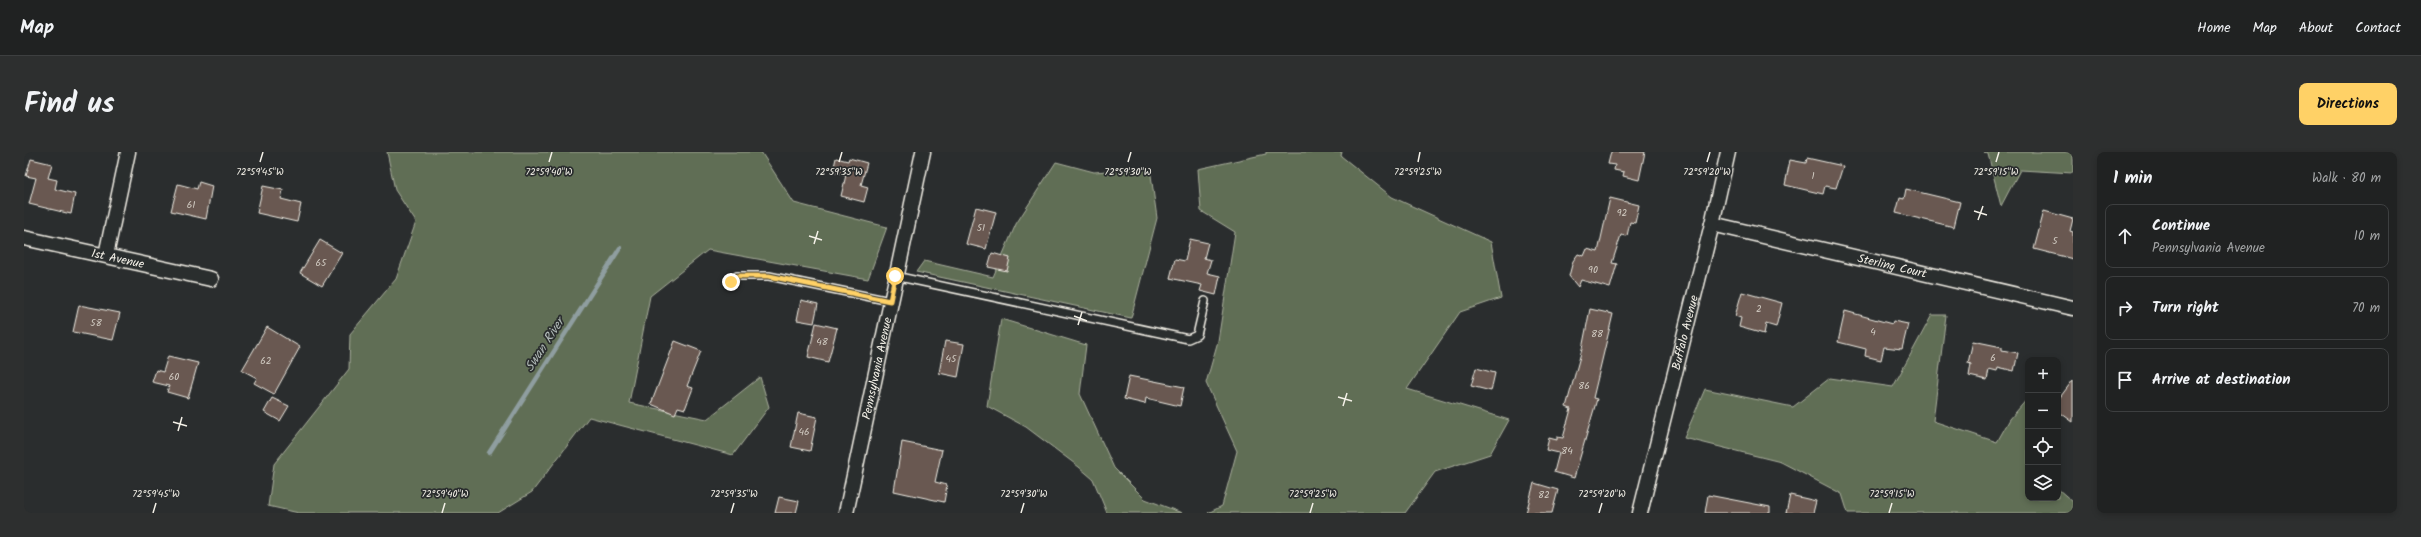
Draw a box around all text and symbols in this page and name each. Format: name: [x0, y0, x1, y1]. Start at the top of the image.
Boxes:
text: Map: [20, 13, 54, 43]
text: Home: [2197, 17, 2231, 39]
text: Map: [2253, 17, 2277, 39]
text: About: [2299, 17, 2333, 39]
text: Contact: [2355, 17, 2401, 39]
text: Find us: [24, 82, 115, 127]
button: Directions: [2299, 83, 2397, 125]
text: 72°59'45"W: [236, 164, 284, 180]
text: 72°59'40"W: [525, 164, 573, 180]
text: 72°59'35"W: [815, 164, 863, 180]
text: 72°59'30"W: [1104, 164, 1152, 180]
text: 72°59'25"W: [1394, 164, 1442, 180]
text: 72°59'20"W: [1683, 164, 1731, 180]
text: 72°59'15"W: [1973, 164, 2019, 180]
text: 1 min: [2113, 165, 2152, 192]
house number: 1: [1811, 168, 1815, 184]
text: Walk · 80 m: [2312, 168, 2381, 189]
house number: 61: [187, 197, 195, 213]
house number: 92: [1617, 205, 1628, 221]
text: Continue: [2152, 214, 2210, 238]
house number: 51: [977, 220, 985, 236]
icon: ahead: [2114, 225, 2136, 247]
text: 10 m: [2354, 226, 2380, 247]
house number: 5: [2052, 233, 2058, 249]
text: Pennsylvania Avenue: [2152, 238, 2265, 259]
street label: 1st Avenue: [89, 244, 147, 274]
street label: Sterling Court: [1856, 249, 1929, 283]
house number: 65: [316, 255, 327, 271]
house number: 90: [1588, 262, 1598, 278]
route start: [886, 267, 904, 285]
route end: [722, 273, 740, 291]
street label: Buffalo Avenue: [1666, 292, 1704, 372]
text: Turn right: [2152, 296, 2219, 320]
icon: right: [2114, 297, 2136, 319]
text: 70 m: [2352, 298, 2380, 319]
house number: 2: [1756, 301, 1762, 317]
water label: Swan River: [520, 312, 572, 376]
house number: 58: [90, 315, 103, 331]
street label: Pennsylvania Avenue: [857, 315, 897, 421]
house number: 4: [1870, 324, 1876, 340]
house number: 88: [1591, 326, 1604, 342]
house number: 48: [816, 334, 829, 350]
house number: 6: [1990, 350, 1996, 366]
house number: 45: [946, 351, 957, 367]
house number: 62: [260, 353, 272, 369]
map controls: [2025, 357, 2061, 501]
button: +: [2025, 357, 2061, 393]
text: Arrive at destination: [2152, 368, 2291, 392]
house number: 60: [169, 369, 179, 385]
icon: arrive: [2114, 369, 2136, 391]
house number: 86: [1578, 378, 1590, 394]
button: −: [2025, 393, 2061, 429]
house number: 46: [798, 424, 810, 440]
button: locate: [2025, 429, 2061, 465]
house number: 84: [1561, 443, 1573, 459]
button: layers: [2025, 465, 2061, 501]
text: 72°59'45"W: [132, 486, 180, 502]
text: 72°59'40"W: [421, 486, 469, 502]
text: 72°59'35"W: [710, 486, 758, 502]
text: 72°59'30"W: [1000, 486, 1048, 502]
text: 72°59'25"W: [1289, 486, 1337, 502]
text: 72°59'20"W: [1578, 486, 1626, 502]
text: 72°59'15"W: [1869, 486, 1915, 502]
house number: 82: [1538, 487, 1550, 503]

